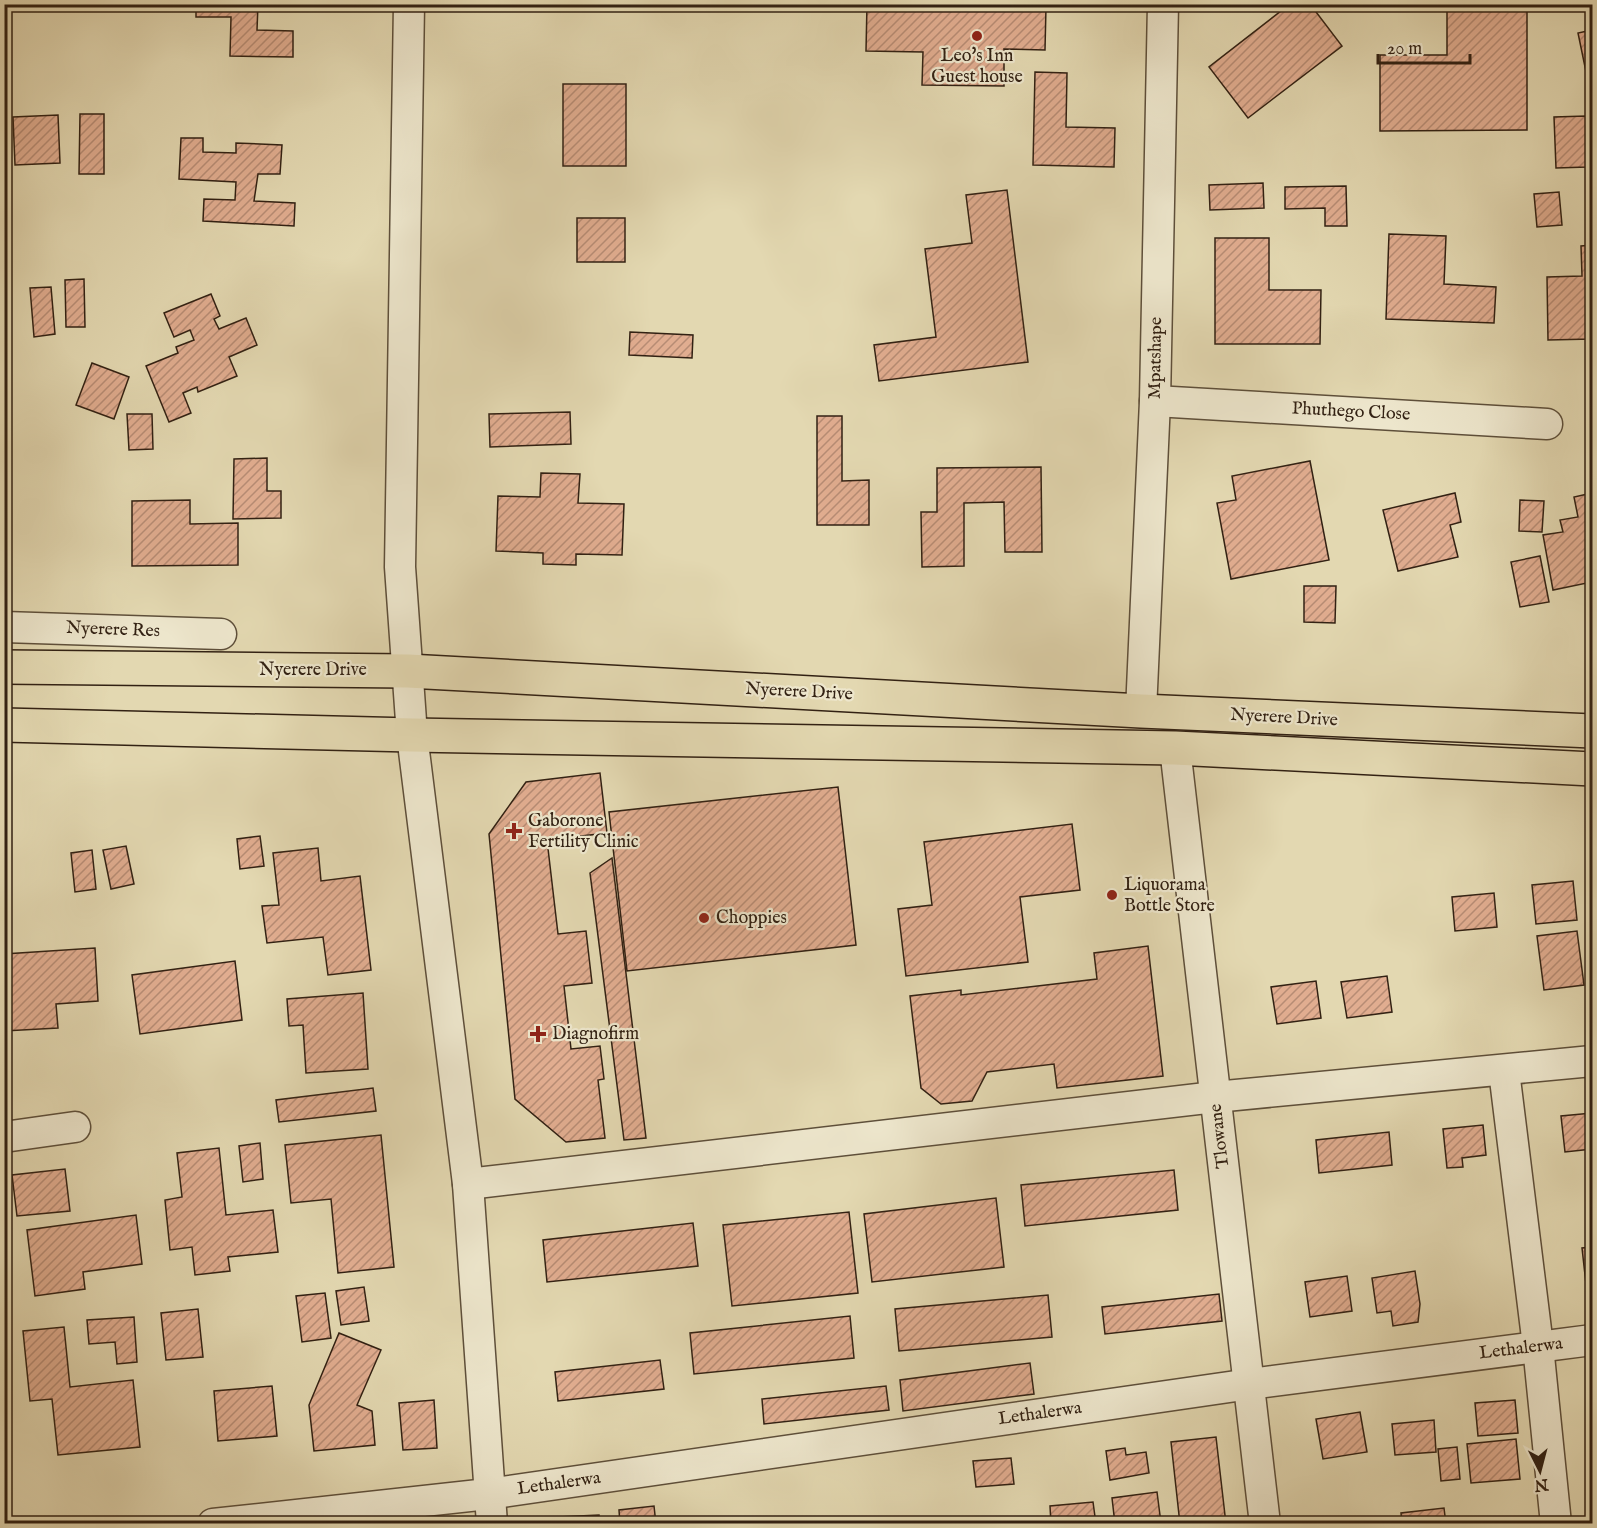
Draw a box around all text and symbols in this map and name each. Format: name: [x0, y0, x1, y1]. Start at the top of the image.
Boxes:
scale bar: [1378, 27, 1470, 65]
marker: Leo's Inn Guest house: [970, 29, 984, 43]
text: 20 m: [1387, 38, 1422, 61]
place label: Leo's Inn Guest house: [931, 45, 1023, 89]
street label: Mpatshape: [1144, 317, 1168, 399]
street label: Phuthego Close: [1291, 397, 1411, 427]
street label: Nyerere Res: [66, 617, 160, 643]
street label: Nyerere Drive: [259, 659, 367, 682]
street label: Nyerere Drive: [745, 678, 853, 706]
street label: Nyerere Drive: [1230, 704, 1338, 732]
place label: Gaborone Fertility Clinic: [528, 810, 639, 854]
marker: Gaborone Fertility Clinic: [505, 822, 523, 840]
place label: Liquorama Bottle Store: [1124, 874, 1215, 918]
marker: Liquorama Bottle Store: [1105, 888, 1119, 902]
place label: Choppies: [716, 907, 787, 930]
marker: Choppies: [697, 911, 711, 925]
place label: Diagnofirm: [552, 1023, 639, 1046]
marker: Diagnofirm: [529, 1025, 547, 1043]
street label: Tlowane: [1205, 1102, 1235, 1170]
street label: Lethalerwa: [1478, 1332, 1564, 1366]
street label: Lethalerwa: [997, 1397, 1083, 1431]
north arrow: [1510, 1441, 1570, 1501]
street label: Lethalerwa: [516, 1467, 602, 1501]
text: N: [1533, 1473, 1550, 1495]

